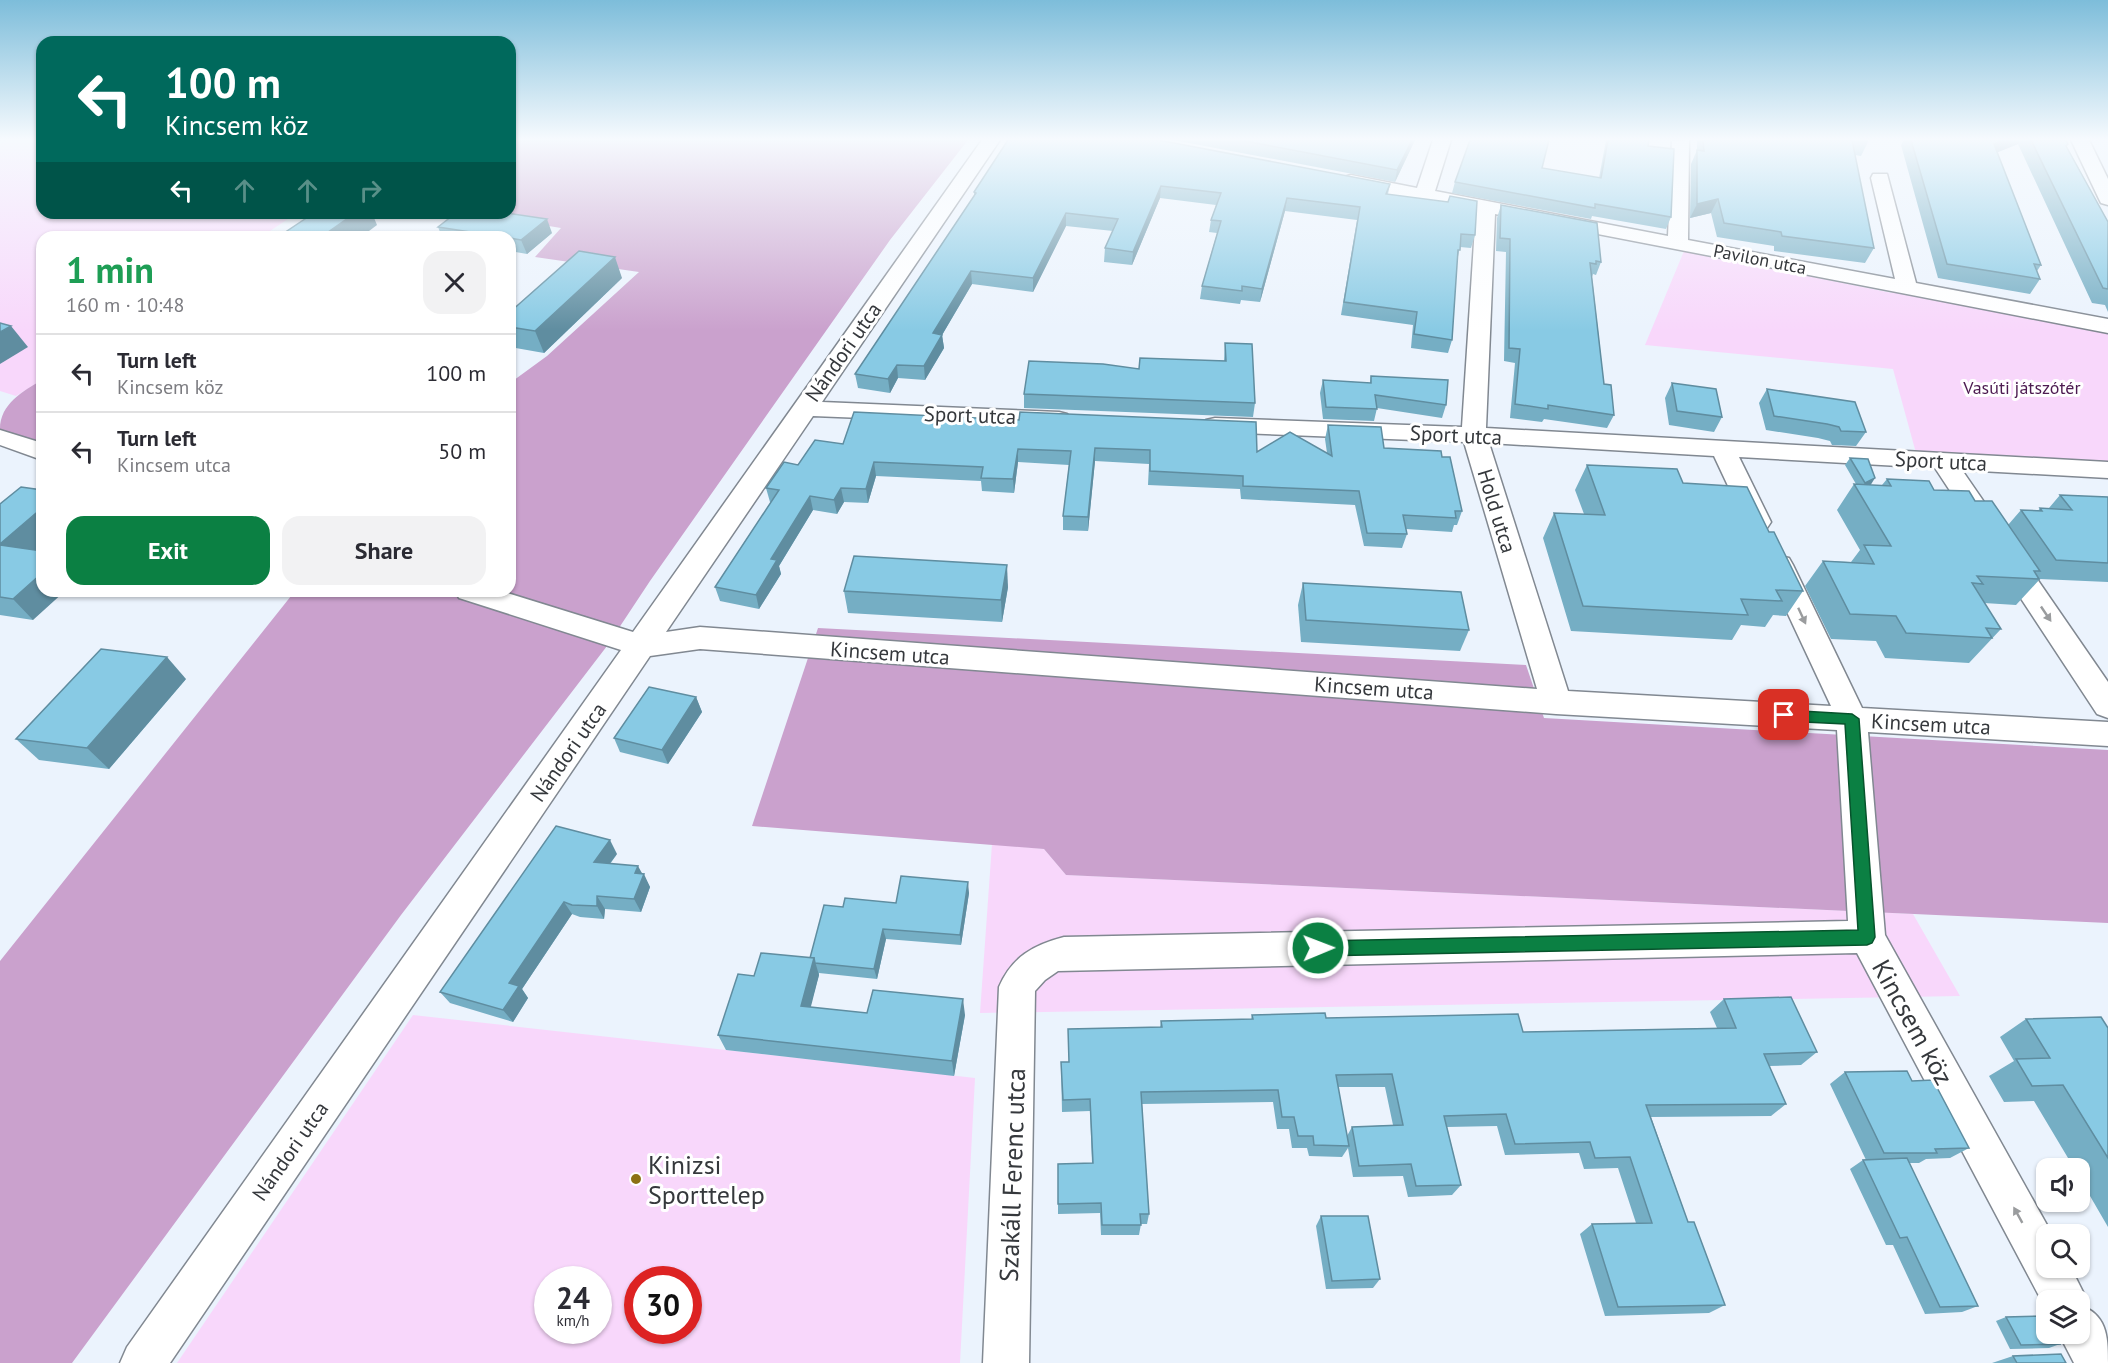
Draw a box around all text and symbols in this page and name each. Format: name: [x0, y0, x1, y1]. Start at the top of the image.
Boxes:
text: 100 m: [165, 55, 281, 110]
icon: left: [66, 60, 144, 138]
text: Kincsem köz: [165, 108, 309, 142]
icon: left: [165, 174, 198, 207]
icon: ahead: [228, 174, 261, 207]
icon: ahead: [291, 174, 324, 207]
icon: right: [354, 174, 387, 207]
street label: Pavilon utca: [1712, 239, 1808, 279]
text: 1 min: [66, 246, 154, 293]
button: close: [423, 251, 486, 314]
text: 160 m · 10:48: [66, 292, 184, 318]
street label: Nándori utca: [799, 297, 887, 407]
text: Turn left: [117, 346, 197, 374]
icon: left: [66, 357, 99, 390]
text: 100 m: [426, 359, 486, 387]
text: Kincsem köz: [117, 374, 223, 400]
park label: Vasúti játszótér: [1962, 376, 2081, 399]
street label: Sport utca: [923, 400, 1017, 430]
street label: Sport utca: [1409, 419, 1503, 451]
text: Turn left: [117, 424, 197, 452]
icon: left: [66, 435, 99, 468]
text: 50 m: [438, 437, 486, 465]
street label: Sport utca: [1894, 445, 1988, 477]
text: Kincsem utca: [117, 452, 231, 478]
street label: Hold utca: [1471, 466, 1523, 556]
button: Exit: [66, 516, 270, 585]
button: Share: [282, 516, 486, 585]
one-way arrow: [2040, 606, 2051, 622]
one-way arrow: [1798, 607, 1807, 624]
street label: Kincsem utca: [829, 635, 951, 671]
street label: Kincsem utca: [1313, 670, 1435, 706]
pin: [1758, 689, 1809, 740]
street label: Nándori utca: [524, 697, 612, 807]
icon: arrive: [1767, 698, 1800, 731]
street label: Kincsem utca: [1871, 707, 1991, 741]
position arrow: [1286, 916, 1350, 980]
street label: Kincsem köz: [1865, 954, 1961, 1090]
street label: Szakáll Ferenc utca: [992, 1068, 1032, 1282]
street label: Nándori utca: [246, 1096, 334, 1206]
place label: Kinizsi Sporttelep: [648, 1148, 765, 1211]
map controls: [2036, 1158, 2090, 1344]
button: sound: [2036, 1158, 2090, 1212]
marker: Kinizsi Sporttelep: [629, 1172, 643, 1186]
one-way arrow: [2013, 1206, 2023, 1223]
button: search: [2036, 1224, 2090, 1278]
speed limit sign: 30: [624, 1266, 702, 1344]
text: 24: [556, 1278, 590, 1317]
button: layers: [2036, 1290, 2090, 1344]
text: km/h: [557, 1311, 589, 1330]

